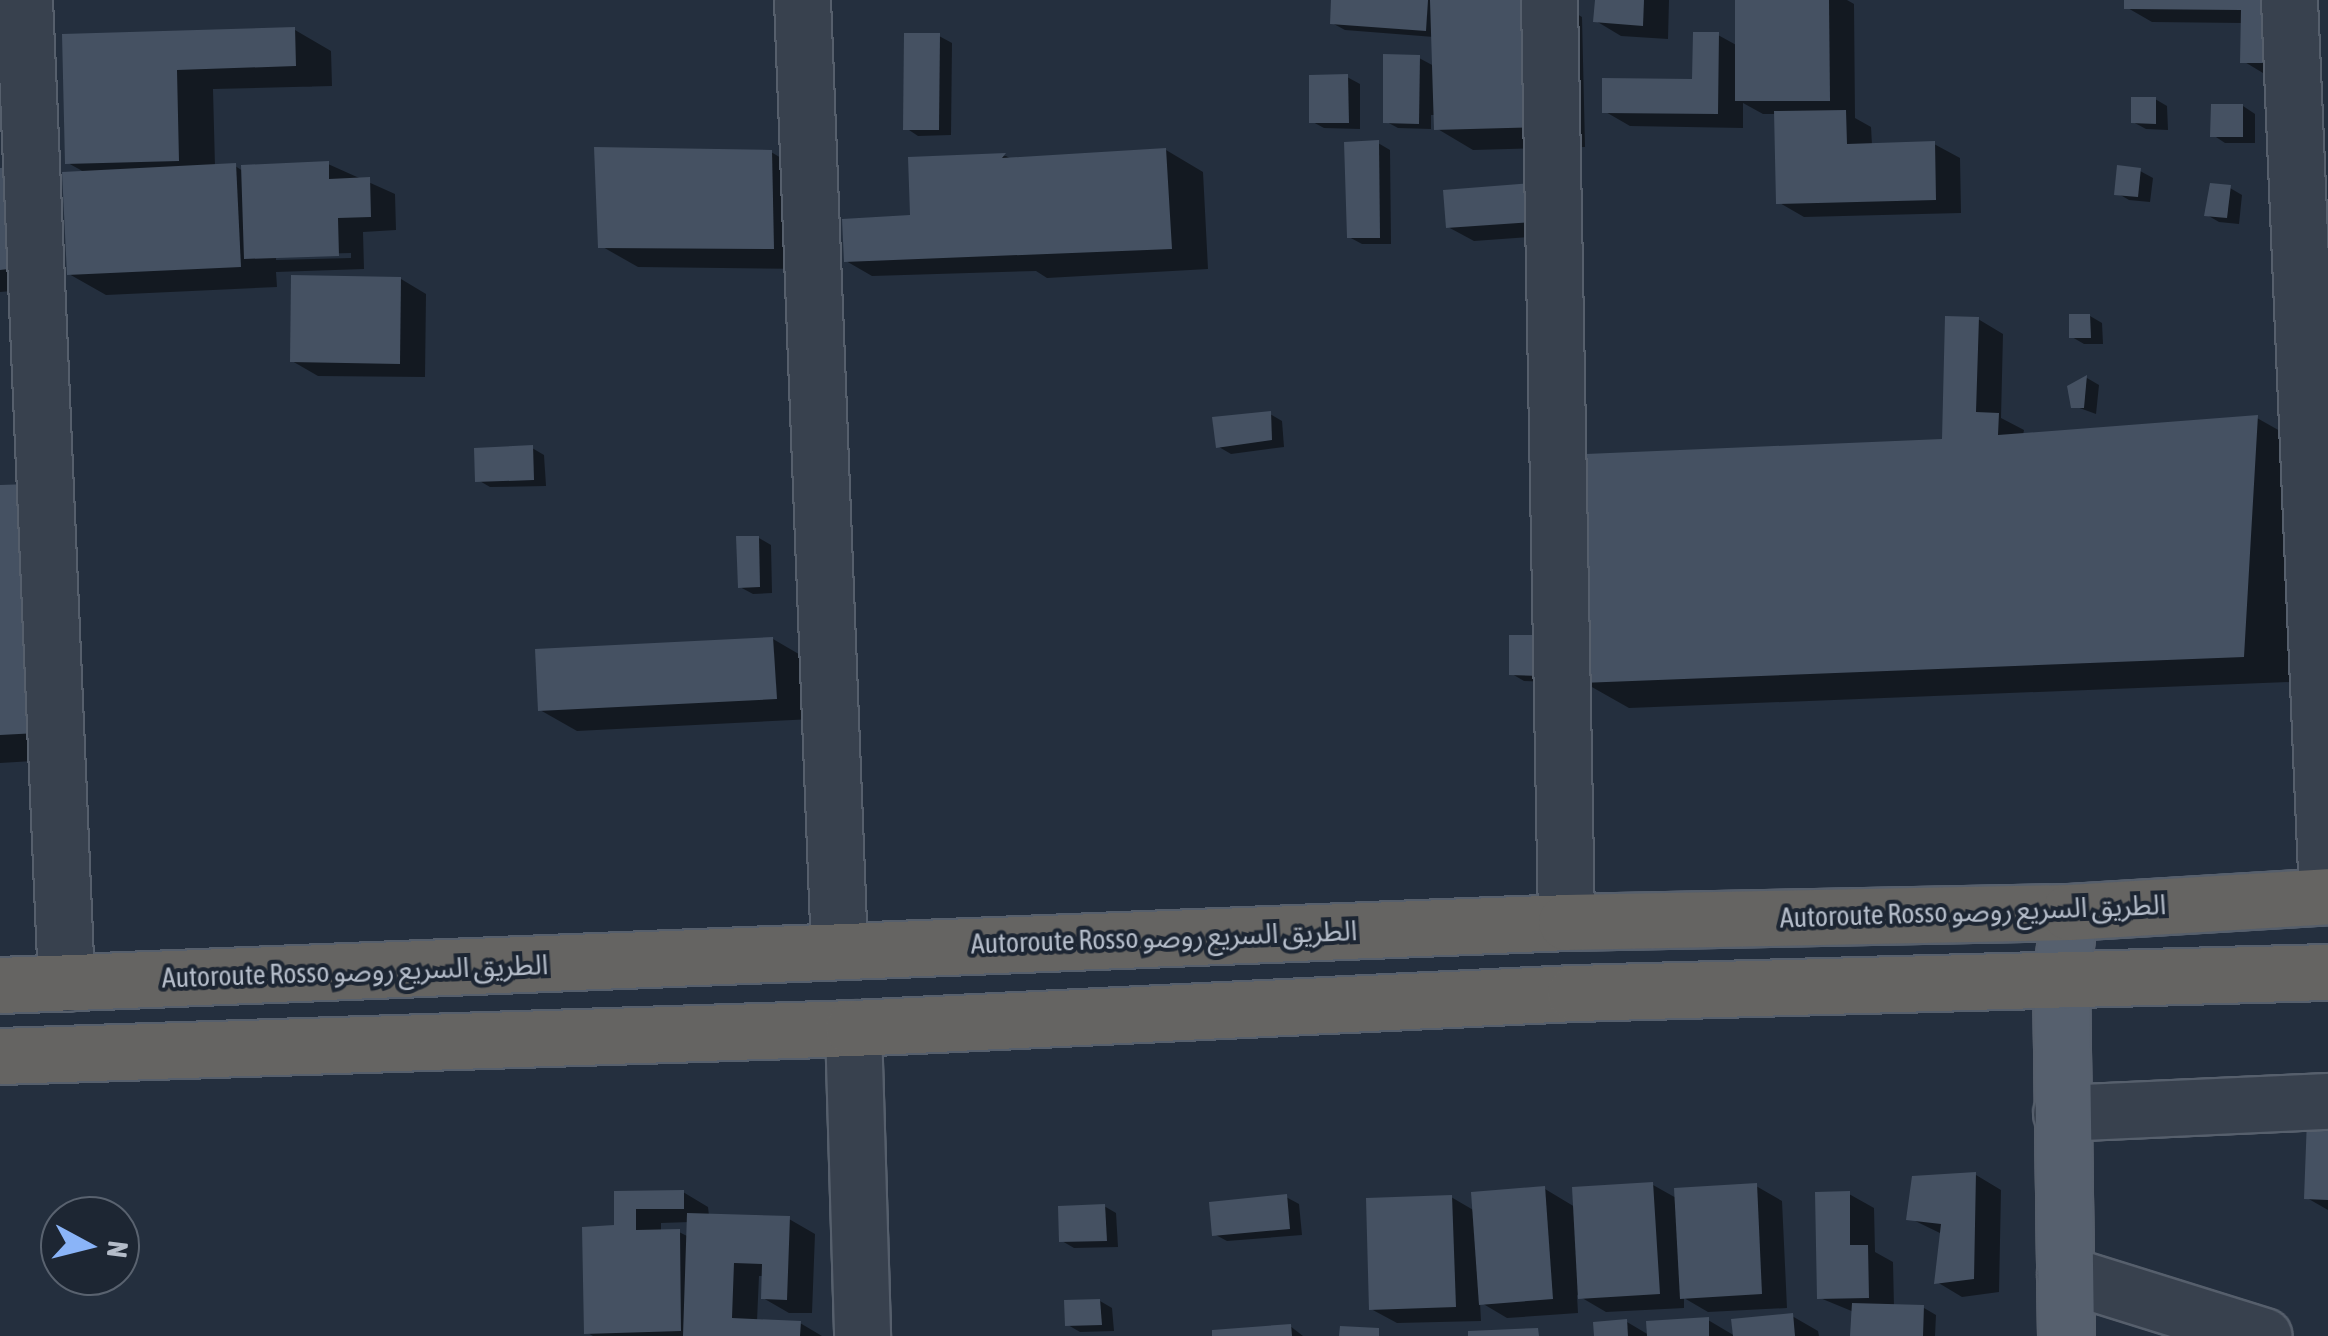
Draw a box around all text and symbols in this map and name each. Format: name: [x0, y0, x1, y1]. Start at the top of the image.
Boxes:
street label: Autoroute Rosso الطريق السريع روصو: [1779, 887, 2167, 935]
street label: Autoroute Rosso الطريق السريع روصو: [970, 913, 1358, 961]
street label: Autoroute Rosso الطريق السريع روصو: [161, 947, 549, 995]
north arrow: [40, 1196, 140, 1296]
text: N: [101, 1239, 135, 1260]

